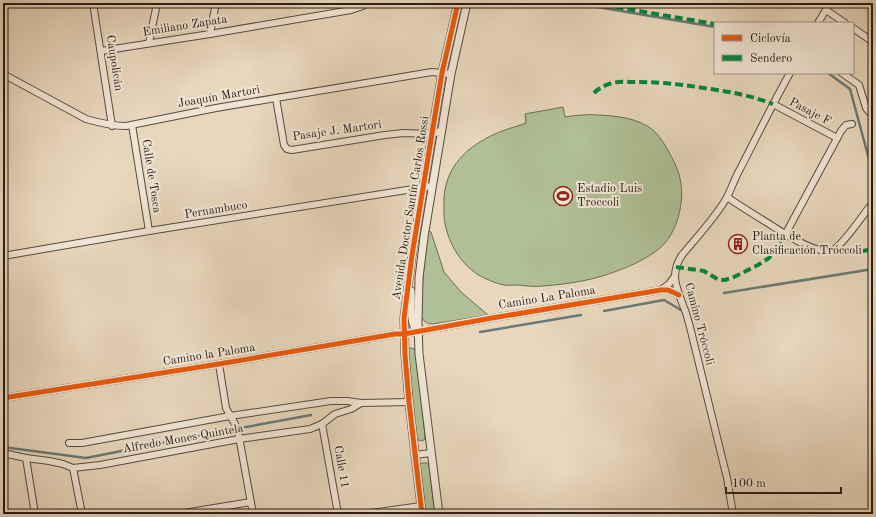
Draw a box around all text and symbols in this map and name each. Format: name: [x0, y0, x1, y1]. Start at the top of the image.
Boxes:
street label: Emiliano Zapata: [142, 13, 228, 39]
legend: [714, 22, 854, 74]
text: Ciclovía: [750, 33, 791, 45]
street label: Caupolicán: [104, 34, 124, 92]
text: Sendero: [750, 53, 792, 65]
street label: Joaquín Martori: [177, 84, 261, 110]
street label: Pasaje F: [787, 96, 833, 128]
street label: Avenida Doctor Santín Carlos Rossi: [391, 115, 431, 301]
street label: Pasaje J. Martori: [292, 119, 382, 143]
street label: Calle de Tosca: [139, 138, 163, 214]
place label: Estadio Luis Troccoli: [577, 183, 642, 209]
sports icon: Estadio Luis Troccoli: [552, 185, 574, 207]
street label: Pernambuco: [184, 199, 248, 221]
place label: Planta de Clasificación Tróccoli: [752, 231, 862, 257]
building icon: Planta de Clasificación Tróccoli: [727, 233, 749, 255]
street label: Camino Tróccoli: [682, 281, 716, 367]
street label: Camino La Paloma: [498, 284, 596, 312]
street label: Camino la Paloma: [162, 342, 256, 368]
street label: Alfredo Mones Quintela: [122, 422, 244, 456]
street label: Calle 11: [331, 445, 351, 489]
scale bar: [726, 469, 841, 495]
text: 100 m: [732, 478, 766, 490]

